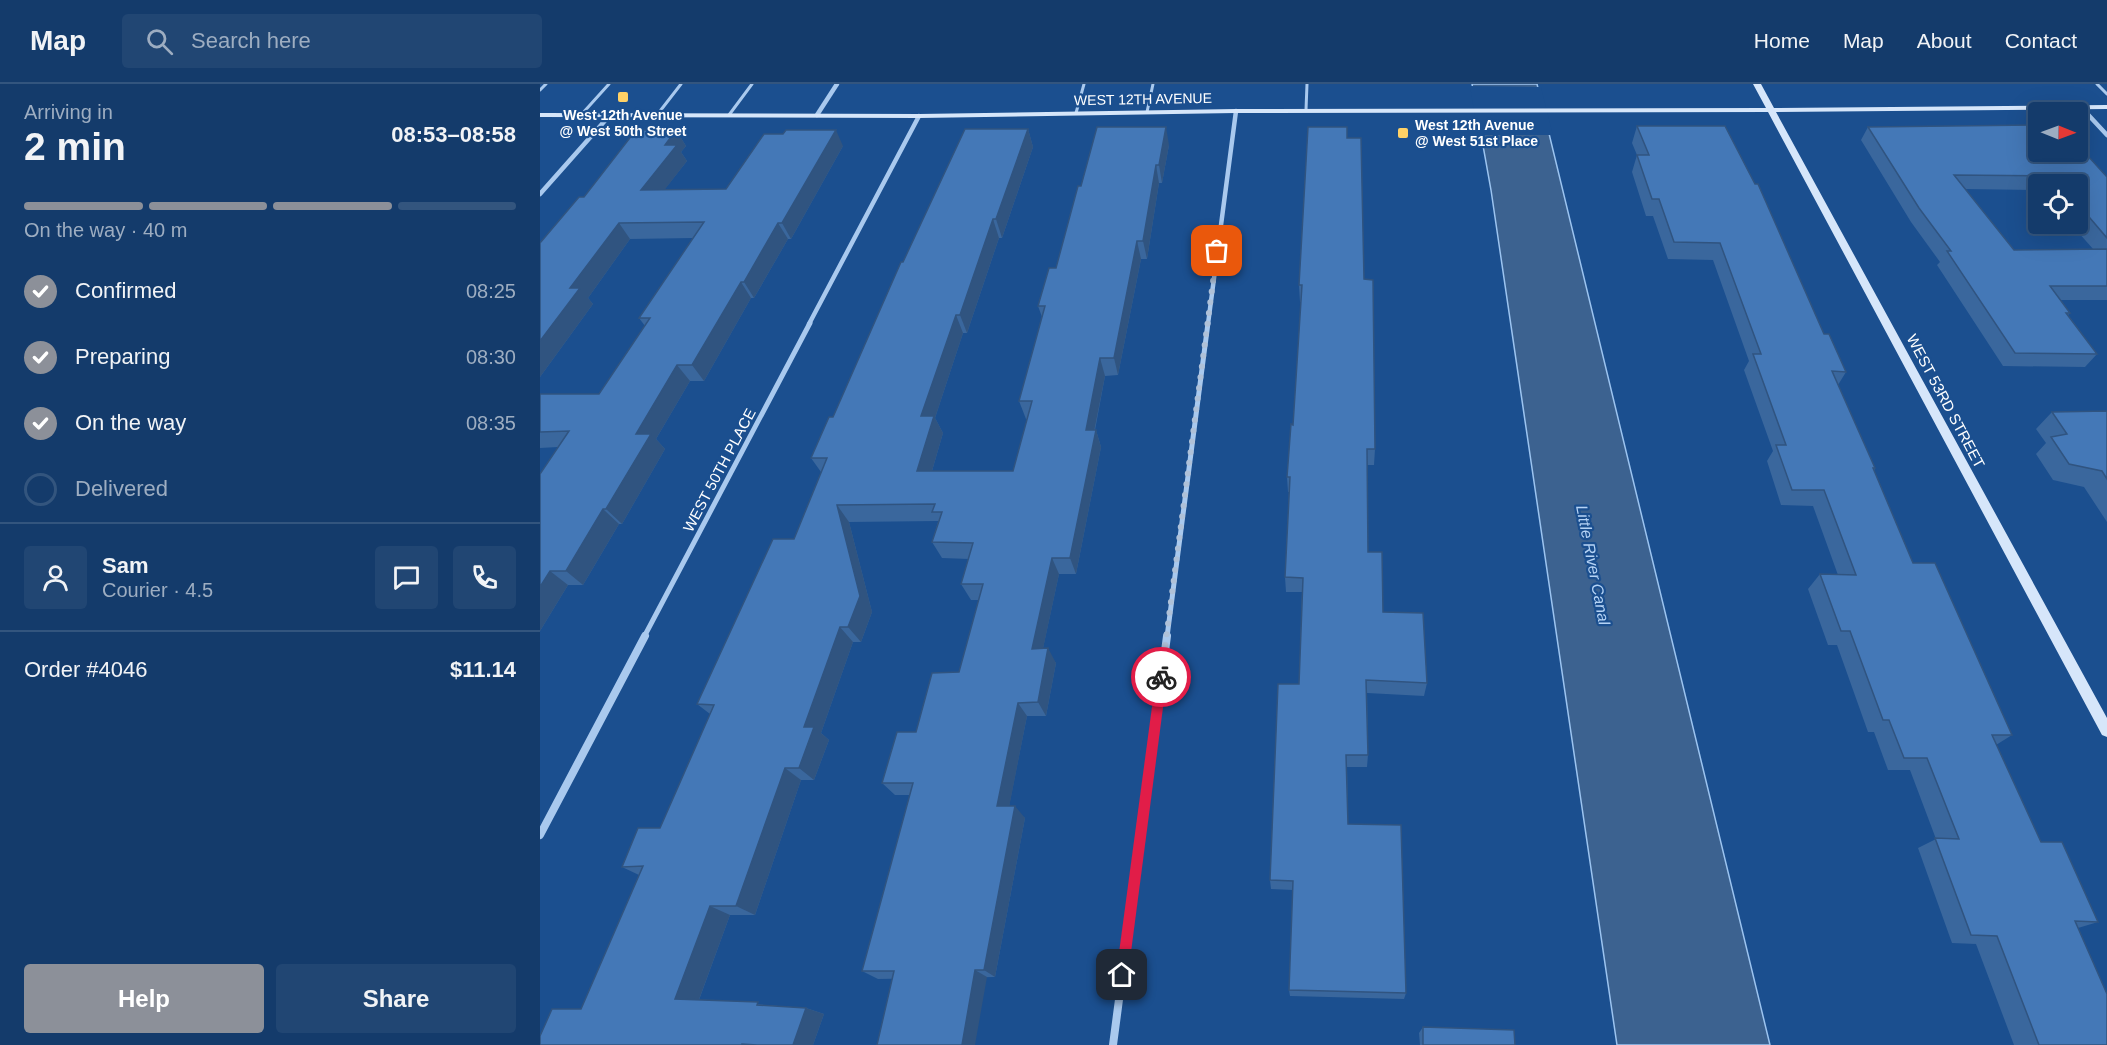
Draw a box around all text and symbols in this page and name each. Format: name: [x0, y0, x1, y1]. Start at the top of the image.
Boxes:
search box: [122, 14, 542, 68]
text: Map: [30, 25, 86, 56]
icon: search: [143, 25, 176, 58]
text: Search here: [191, 28, 311, 53]
text: Home: [1754, 29, 1810, 52]
text: Map: [1843, 29, 1884, 52]
text: About: [1917, 29, 1972, 52]
text: Contact: [2005, 29, 2077, 52]
marker: West 12th Avenue @ West 50th Street: [616, 90, 630, 104]
street label: WEST 12TH AVENUE: [1074, 90, 1212, 108]
text: Arriving in: [24, 101, 113, 123]
north arrow: [2028, 102, 2088, 162]
map controls: [2028, 102, 2088, 234]
place label: West 12th Avenue @ West 50th Street: [560, 107, 687, 139]
place label: West 12th Avenue @ West 51st Place: [1415, 117, 1538, 149]
text: 08:53–08:58: [391, 122, 516, 147]
text: 2 min: [24, 125, 126, 168]
marker: West 12th Avenue @ West 51st Place: [1396, 126, 1410, 140]
button: locate: [2028, 174, 2088, 234]
text: On the way · 40 m: [24, 219, 187, 241]
pin: [1191, 225, 1242, 276]
icon: bag: [1200, 234, 1233, 267]
icon: check: [24, 275, 57, 308]
text: Confirmed: [75, 278, 176, 303]
text: 08:25: [466, 280, 516, 302]
street label: WEST 53RD STREET: [1904, 331, 1988, 471]
icon: check: [24, 341, 57, 374]
text: Preparing: [75, 344, 170, 369]
text: 08:30: [466, 346, 516, 368]
street label: WEST 50TH PLACE: [679, 405, 759, 535]
icon: check: [24, 407, 57, 440]
text: On the way: [75, 410, 186, 435]
text: 08:35: [466, 412, 516, 434]
text: Delivered: [75, 476, 168, 501]
water label: Little River Canal: [1573, 504, 1613, 627]
button: person: [24, 546, 87, 609]
button: chat: [375, 546, 438, 609]
button: phone: [453, 546, 516, 609]
text: Sam: [102, 553, 148, 578]
text: Courier · 4.5: [102, 579, 213, 601]
courier: [1131, 647, 1191, 707]
text: Order #4046: [24, 657, 148, 682]
text: $11.14: [450, 657, 516, 682]
icon: bike: [1145, 661, 1178, 694]
pin: [1096, 949, 1147, 1000]
icon: home: [1105, 958, 1138, 991]
button: Help: [24, 964, 264, 1033]
button: Share: [276, 964, 516, 1033]

